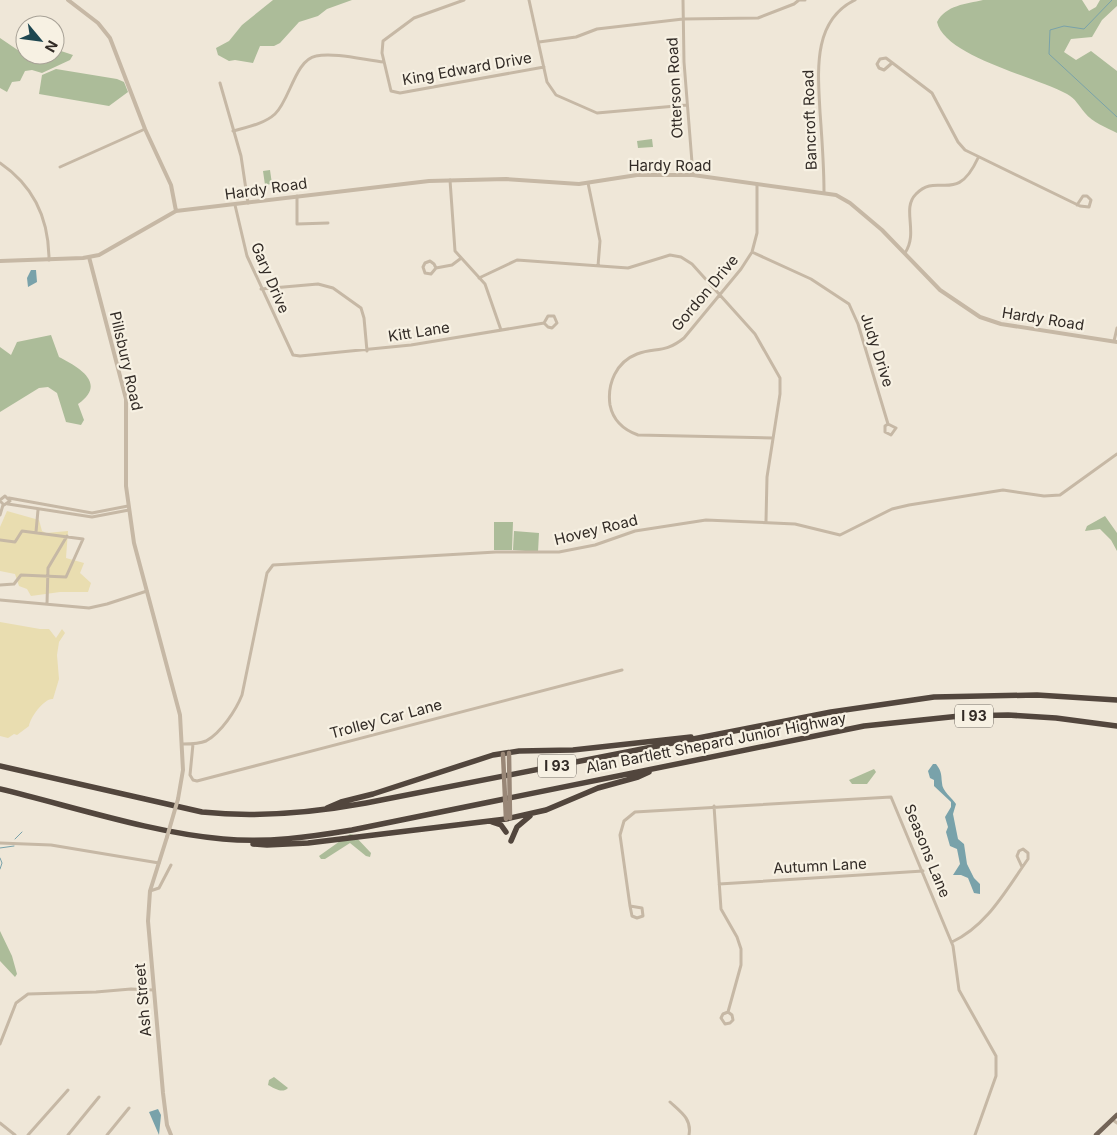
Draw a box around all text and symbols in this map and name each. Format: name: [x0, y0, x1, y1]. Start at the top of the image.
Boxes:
north arrow: [15, 15, 65, 65]
street label: Otterson Road: [662, 37, 687, 139]
text: N: [42, 38, 62, 55]
street label: King Edward Drive: [401, 48, 533, 89]
street label: Bancroft Road: [798, 70, 821, 171]
street label: Hardy Road: [628, 156, 712, 175]
street label: Hardy Road: [223, 173, 308, 204]
street label: Gary Drive: [247, 239, 294, 316]
street label: Gordon Drive: [667, 251, 742, 335]
street label: Hardy Road: [1001, 303, 1086, 334]
street label: Pillsbury Road: [106, 309, 147, 412]
street label: Judy Drive: [857, 311, 898, 389]
street label: Kitt Lane: [387, 317, 451, 346]
street label: Hovey Road: [552, 510, 640, 549]
street label: Trolley Car Lane: [328, 694, 444, 743]
road number: I 93: [955, 704, 993, 728]
street label: Alan Bartlett Shepard Junior Highway: [584, 708, 848, 777]
road number: I 93: [538, 754, 576, 778]
street label: Seasons Lane: [900, 801, 955, 900]
street label: Autumn Lane: [773, 854, 867, 877]
street label: Ash Street: [130, 962, 155, 1038]

